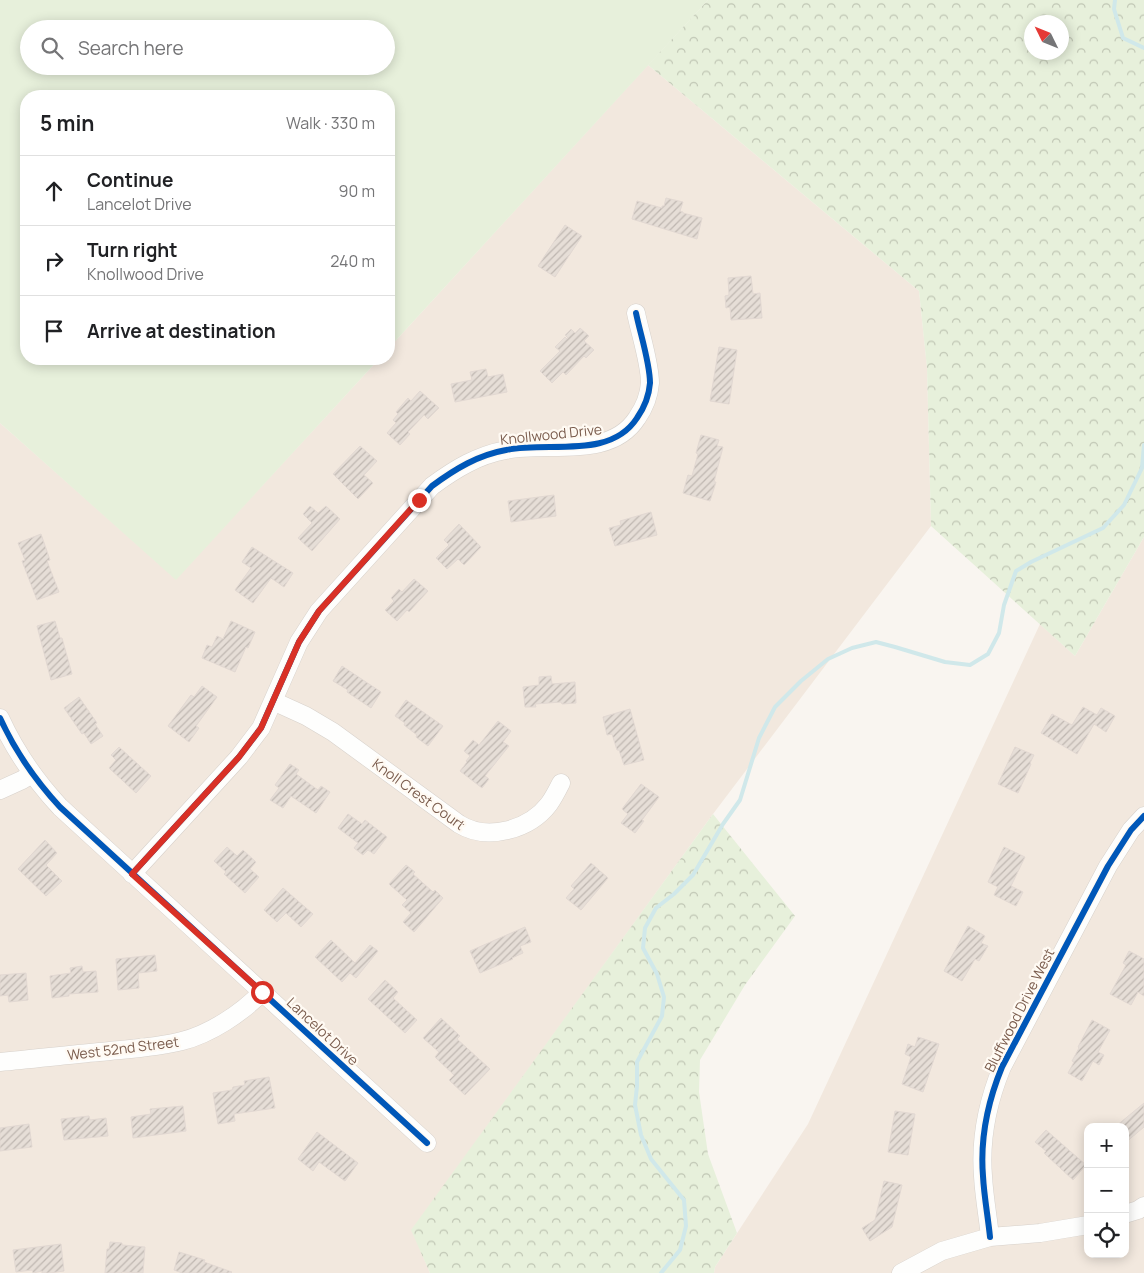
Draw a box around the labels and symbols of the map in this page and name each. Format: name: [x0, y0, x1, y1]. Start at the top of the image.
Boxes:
north arrow: [1024, 15, 1069, 60]
street label: Knollwood Drive: [499, 419, 603, 449]
route end: [408, 489, 431, 512]
street label: Knoll Crest Court: [369, 754, 470, 834]
street label: Bluffwood Drive West: [980, 945, 1059, 1075]
route start: [251, 981, 274, 1004]
street label: Lancelot Drive: [283, 993, 363, 1069]
street label: West 52nd Street: [66, 1032, 180, 1064]

